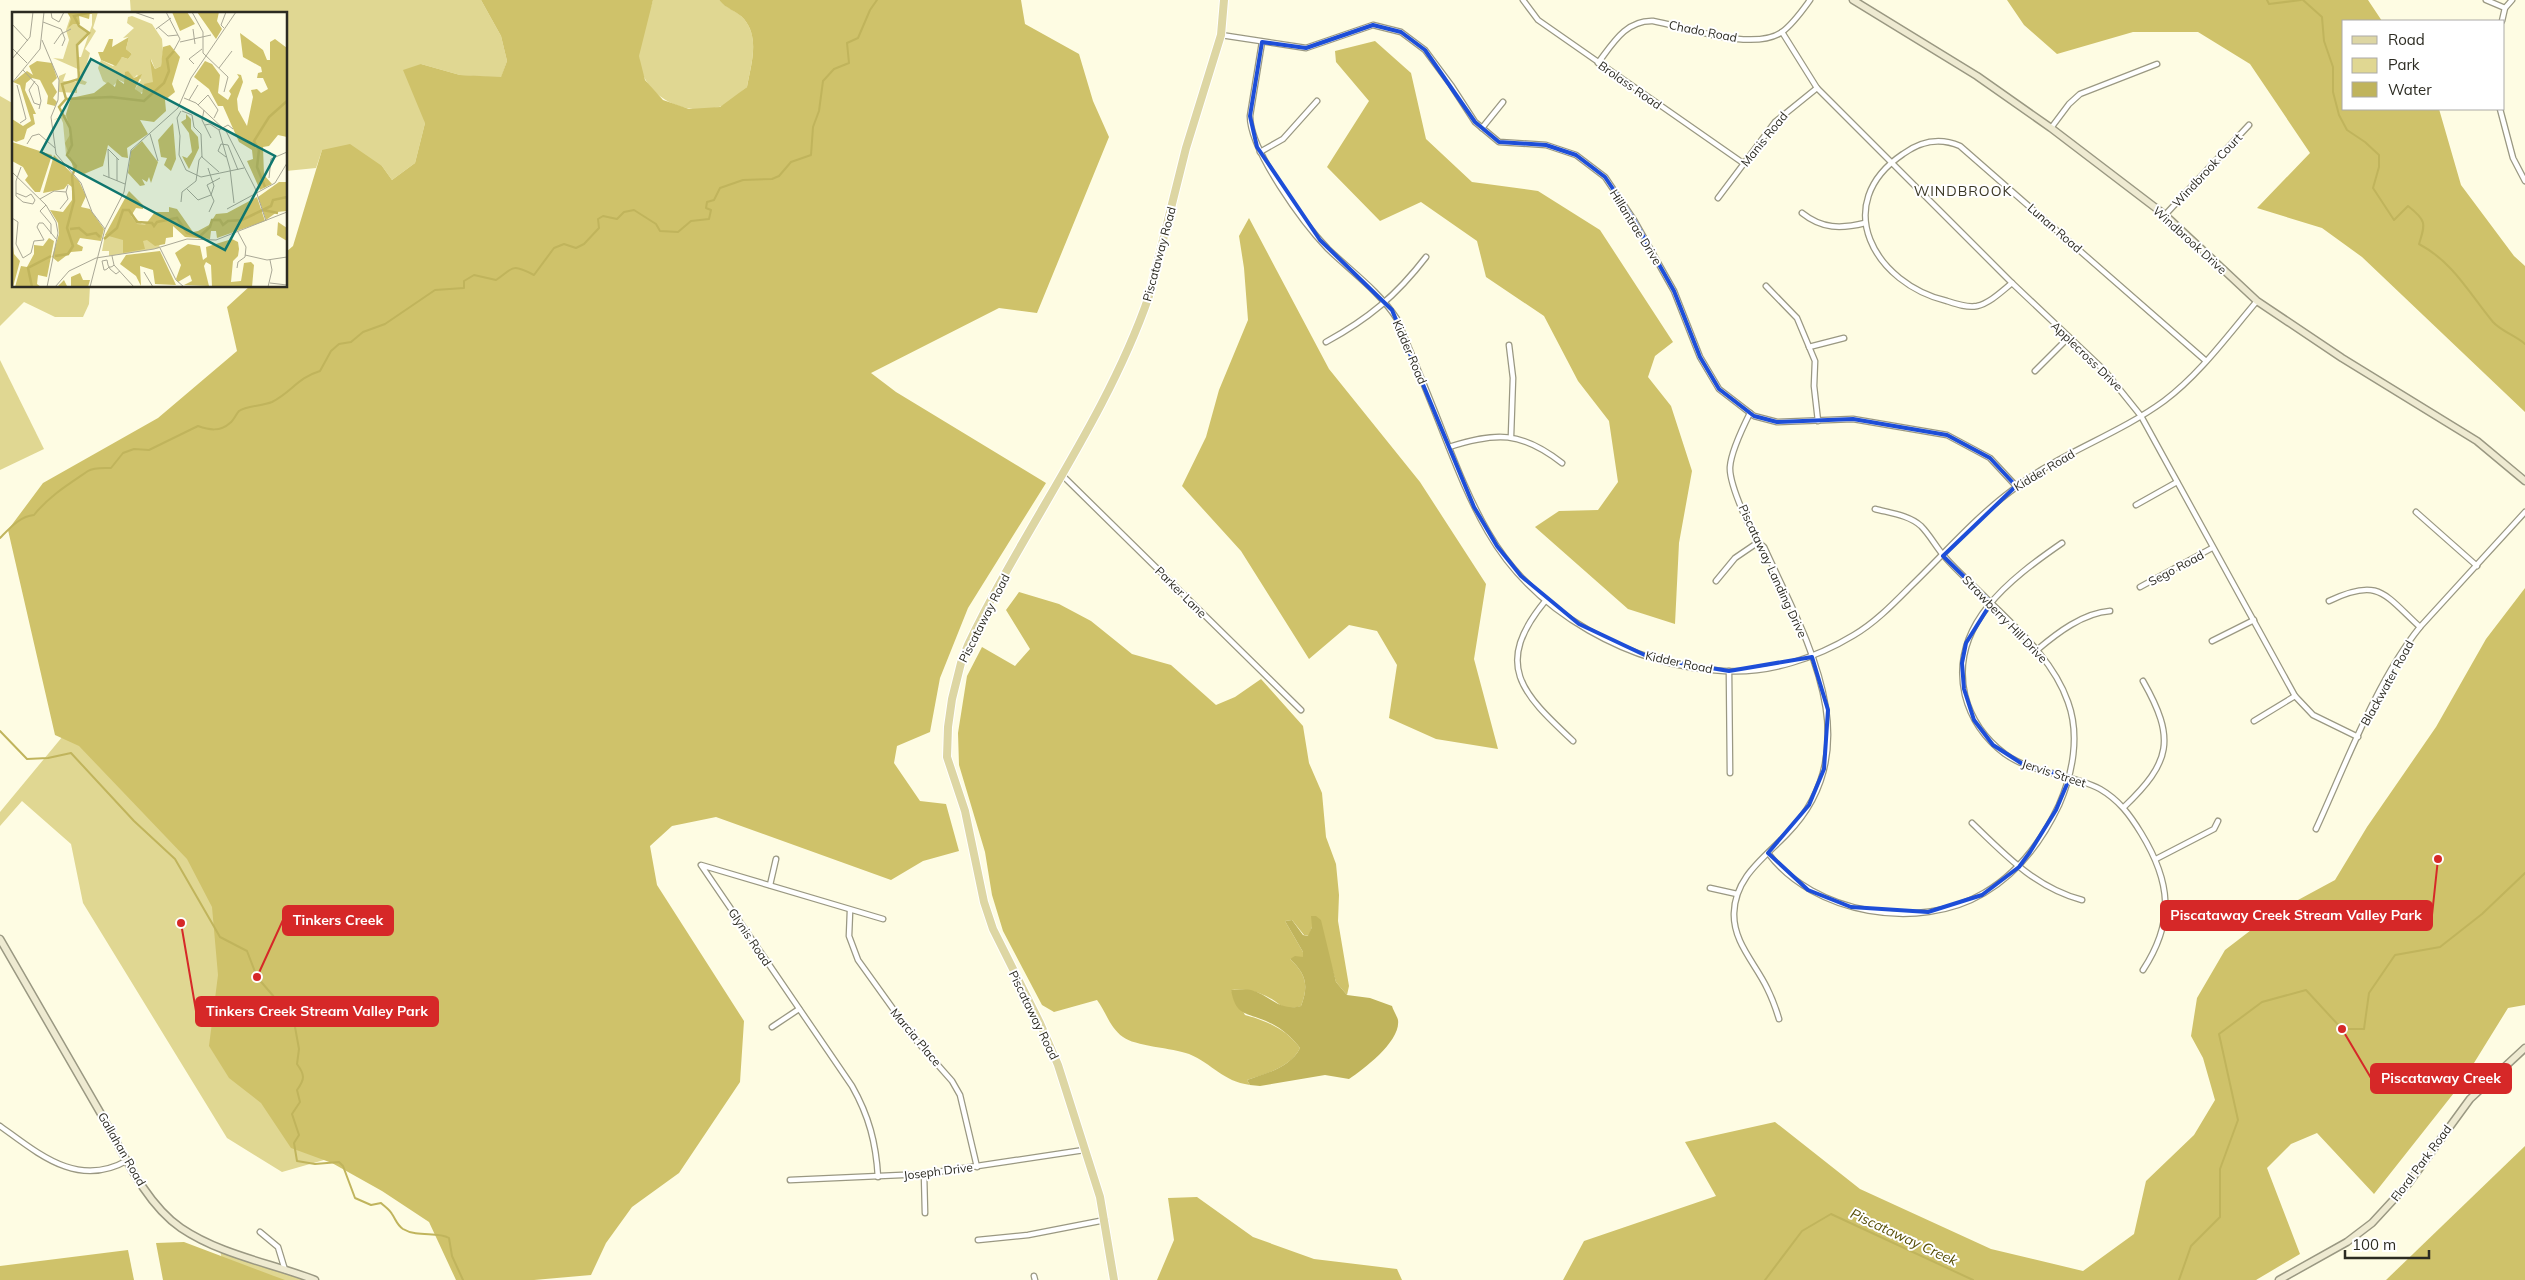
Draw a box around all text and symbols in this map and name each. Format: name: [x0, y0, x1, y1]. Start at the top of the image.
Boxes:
inset map: [12, 12, 288, 288]
street label: Chado Road: [1668, 17, 1738, 45]
legend: [2342, 20, 2505, 110]
text: Road: [2388, 30, 2425, 49]
text: Park: [2388, 55, 2420, 74]
street label: Brolass Road: [1595, 58, 1665, 112]
text: Water: [2388, 80, 2432, 99]
street label: Manis Road: [1737, 109, 1791, 169]
street label: Windbrook Court: [2169, 130, 2245, 210]
district label: WINDBROOK: [1914, 182, 2012, 200]
street label: Hillantrae Drive: [1607, 186, 1665, 268]
street label: Lunan Road: [2025, 200, 2085, 256]
street label: Windbrook Drive: [2150, 203, 2230, 277]
street label: Piscataway Road: [1139, 205, 1179, 303]
street label: Kidder Road: [1390, 318, 1430, 386]
street label: Applecross Drive: [2048, 318, 2126, 394]
street label: Kidder Road: [2011, 446, 2077, 494]
street label: Piscataway Landing Drive: [1736, 502, 1810, 640]
street label: Sego Road: [2146, 547, 2206, 589]
street label: Parker Lane: [1152, 563, 1210, 621]
street label: Piscataway Road: [955, 571, 1013, 665]
street label: Strawberry Hill Drive: [1959, 572, 2051, 666]
street label: Blackwater Road: [2357, 638, 2417, 728]
street label: Kidder Road: [1644, 648, 1714, 676]
street label: Jervis Street: [2020, 756, 2088, 790]
callout: Piscataway Creek Stream Valley Park: [2161, 901, 2432, 930]
street label: Glynis Road: [725, 905, 775, 969]
callout: Tinkers Creek: [283, 906, 393, 935]
text: Piscataway Creek Stream Valley Park: [2170, 906, 2422, 924]
text: Tinkers Creek: [293, 911, 383, 929]
street label: Piscataway Road: [1006, 968, 1062, 1062]
callout: Tinkers Creek Stream Valley Park: [196, 997, 438, 1026]
text: Tinkers Creek Stream Valley Park: [206, 1002, 428, 1020]
street label: Marcia Place: [887, 1005, 945, 1069]
callout: Piscataway Creek: [2371, 1064, 2511, 1093]
text: Piscataway Creek: [2381, 1069, 2501, 1087]
street label: Gallahan Road: [95, 1109, 149, 1189]
street label: Floral Park Road: [2387, 1122, 2455, 1204]
street label: Joseph Drive: [903, 1159, 973, 1183]
water label: Piscataway Creek: [1847, 1204, 1961, 1270]
scale bar: [2345, 1228, 2429, 1260]
text: 100 m: [2352, 1235, 2396, 1254]

